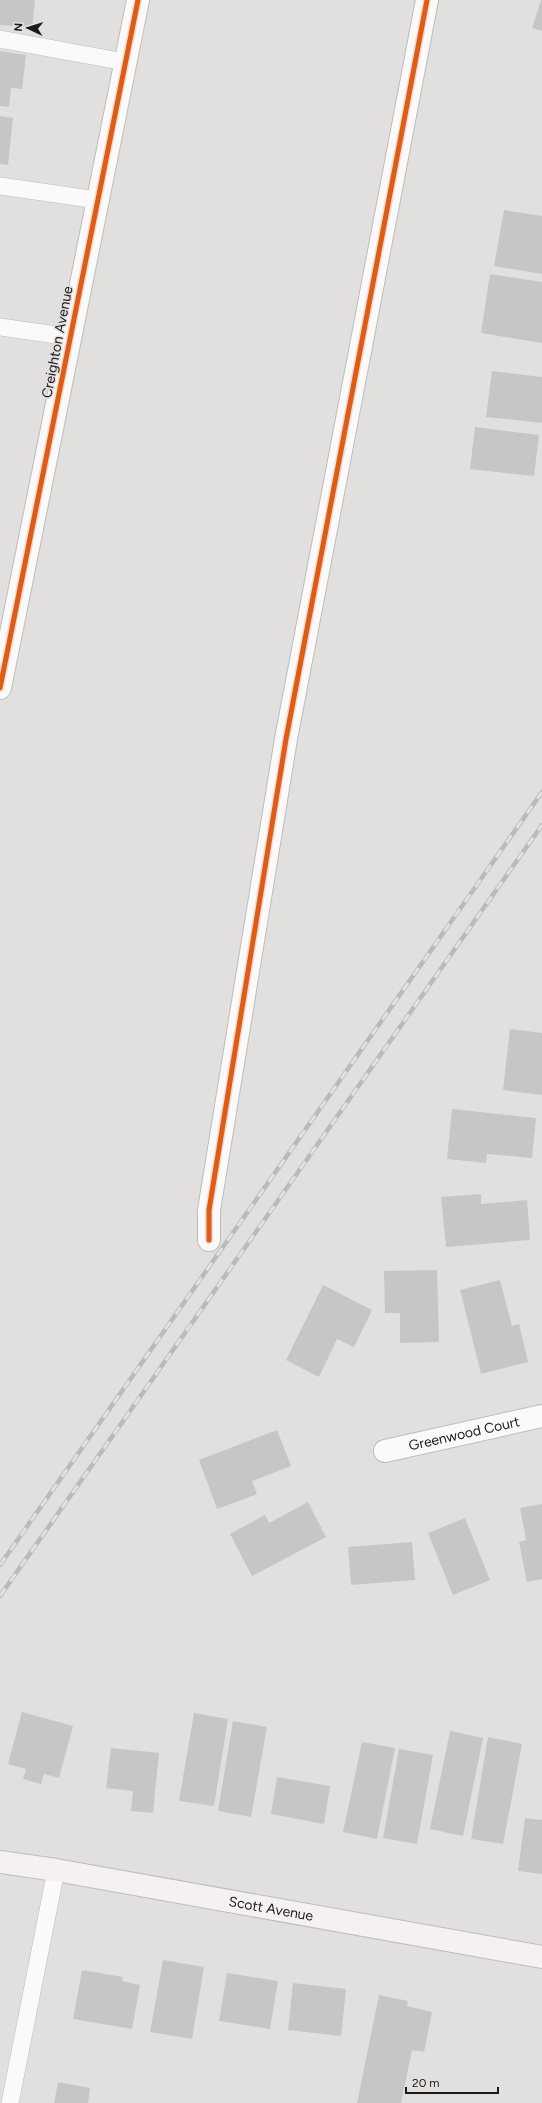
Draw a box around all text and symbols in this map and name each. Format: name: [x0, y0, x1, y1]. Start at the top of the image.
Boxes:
north arrow: [8, 8, 48, 48]
text: N: [12, 23, 25, 32]
street label: Creighton Avenue: [38, 284, 77, 400]
street label: Greenwood Court: [407, 1413, 521, 1454]
street label: Scott Avenue: [227, 1893, 315, 1925]
scale bar: [406, 2069, 498, 2095]
text: 20 m: [412, 2076, 440, 2090]

